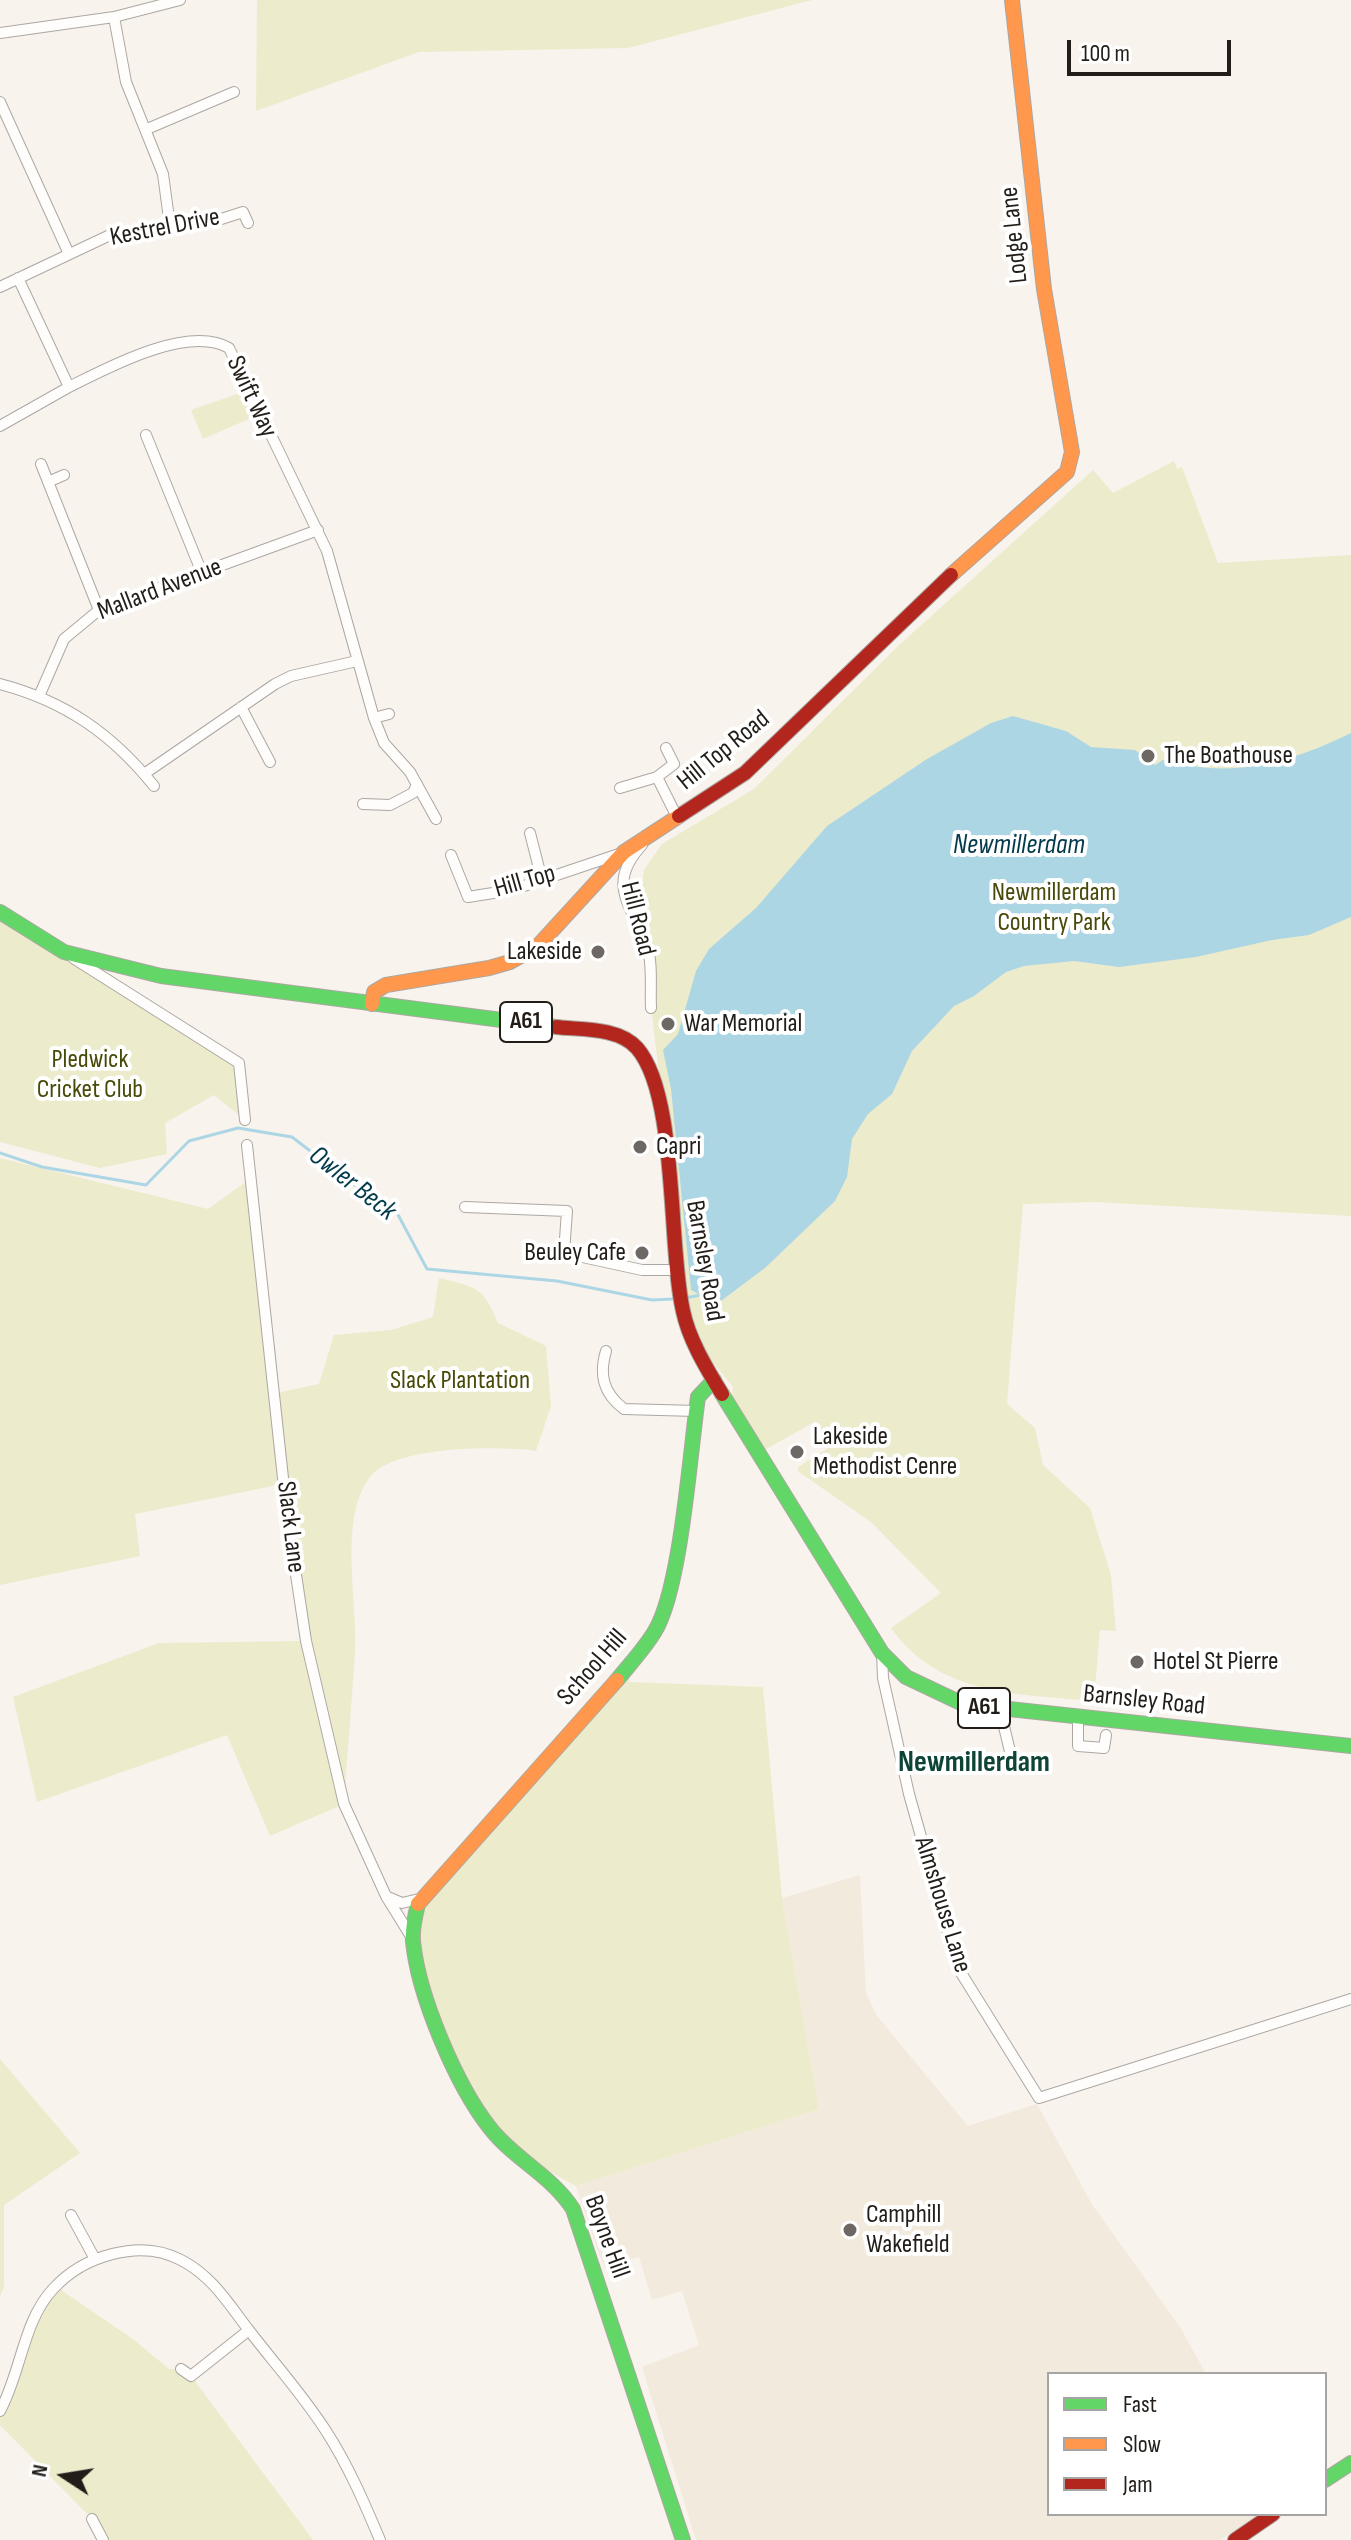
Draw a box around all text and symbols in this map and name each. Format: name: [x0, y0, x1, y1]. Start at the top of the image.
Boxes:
scale bar: [1071, 24, 1235, 74]
text: 100 m: [1081, 39, 1130, 68]
street label: Lodge Lane: [994, 185, 1036, 285]
street label: Kestrel Drive: [108, 202, 222, 254]
street label: Swift Way: [219, 351, 283, 443]
street label: Mallard Avenue: [93, 552, 227, 628]
street label: Hill Top Road: [672, 704, 776, 798]
place label: The Boathouse: [1164, 740, 1293, 772]
marker: The Boathouse: [1139, 747, 1157, 765]
water label: Newmillerdam: [953, 829, 1085, 863]
street label: Hill Top: [491, 858, 559, 906]
park label: Newmillerdam Country Park: [992, 877, 1116, 938]
street label: Hill Road: [613, 879, 661, 959]
place label: Lakeside: [507, 936, 582, 968]
marker: Lakeside: [589, 943, 607, 961]
road number: A61: [500, 1002, 552, 1042]
place label: War Memorial: [684, 1008, 802, 1040]
marker: War Memorial: [659, 1015, 677, 1033]
park label: Pledwick Cricket Club: [37, 1044, 143, 1106]
place label: Capri: [656, 1131, 701, 1163]
marker: Capri: [631, 1138, 649, 1156]
water label: Owler Beck: [301, 1139, 403, 1229]
street label: Barnsley Road: [678, 1198, 730, 1324]
place label: Beuley Cafe: [524, 1237, 626, 1269]
marker: Beuley Cafe: [633, 1244, 651, 1262]
park label: Slack Plantation: [390, 1365, 530, 1397]
place label: Lakeside Methodist Cenre: [813, 1421, 957, 1482]
marker: Lakeside Methodist Cenre: [788, 1443, 806, 1461]
street label: Slack Lane: [269, 1480, 311, 1574]
street label: School Hill: [551, 1623, 635, 1713]
place label: Hotel St Pierre: [1153, 1646, 1279, 1678]
marker: Hotel St Pierre: [1128, 1653, 1146, 1671]
street label: Barnsley Road: [1082, 1679, 1206, 1723]
road number: A61: [958, 1688, 1010, 1728]
district label: Newmillerdam: [898, 1745, 1050, 1781]
street label: Almshouse Lane: [907, 1833, 977, 1977]
street label: Boyne Hill: [577, 2191, 635, 2283]
place label: Camphill Wakefield: [866, 2199, 950, 2260]
marker: Camphill Wakefield: [841, 2221, 859, 2239]
legend: [1047, 2372, 1327, 2516]
text: Fast: [1123, 2390, 1157, 2419]
text: Slow: [1123, 2430, 1161, 2459]
north arrow: [24, 2436, 104, 2516]
text: N: [26, 2462, 54, 2479]
text: Jam: [1123, 2470, 1153, 2499]

